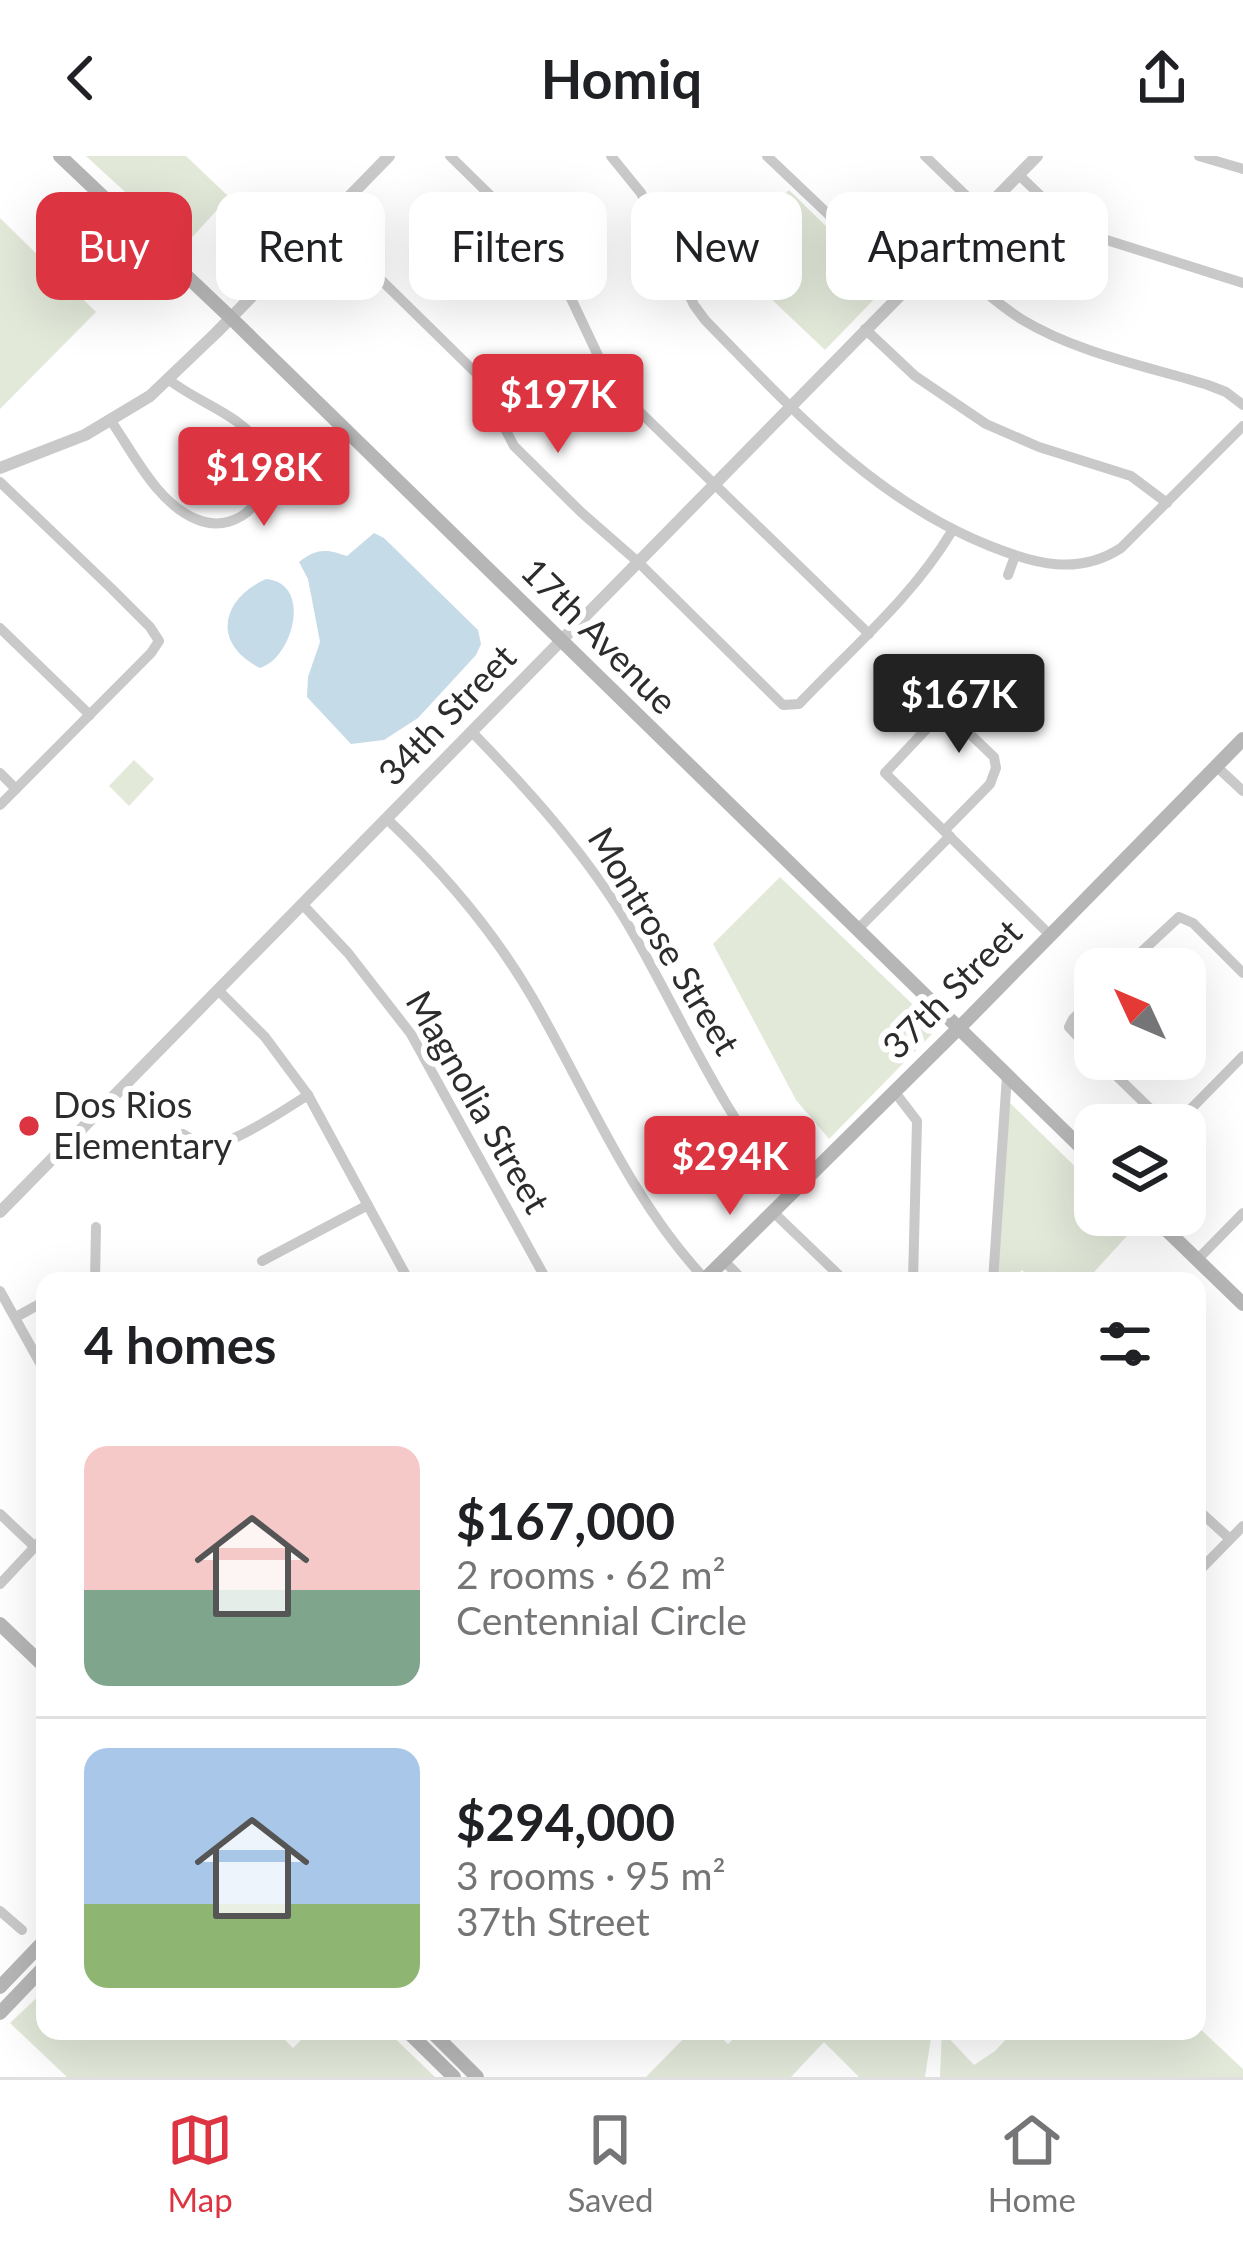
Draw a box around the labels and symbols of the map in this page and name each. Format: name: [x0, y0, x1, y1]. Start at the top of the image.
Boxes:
pin: $197K: [474, 354, 642, 456]
pin: $198K: [180, 427, 348, 529]
street label: 17th Avenue: [513, 548, 687, 722]
street label: 34th Street: [368, 635, 524, 794]
pin: $167K: [875, 654, 1043, 756]
street label: Montrose Street: [580, 819, 750, 1062]
street label: 37th Street: [873, 909, 1030, 1067]
north arrow: [1074, 948, 1206, 1080]
street label: Magnolia Street: [398, 983, 560, 1220]
place label: Dos Rios Elementary: [53, 1082, 232, 1167]
marker: Dos Rios Elementary: [16, 1113, 42, 1139]
pin: $294K: [646, 1116, 814, 1218]

